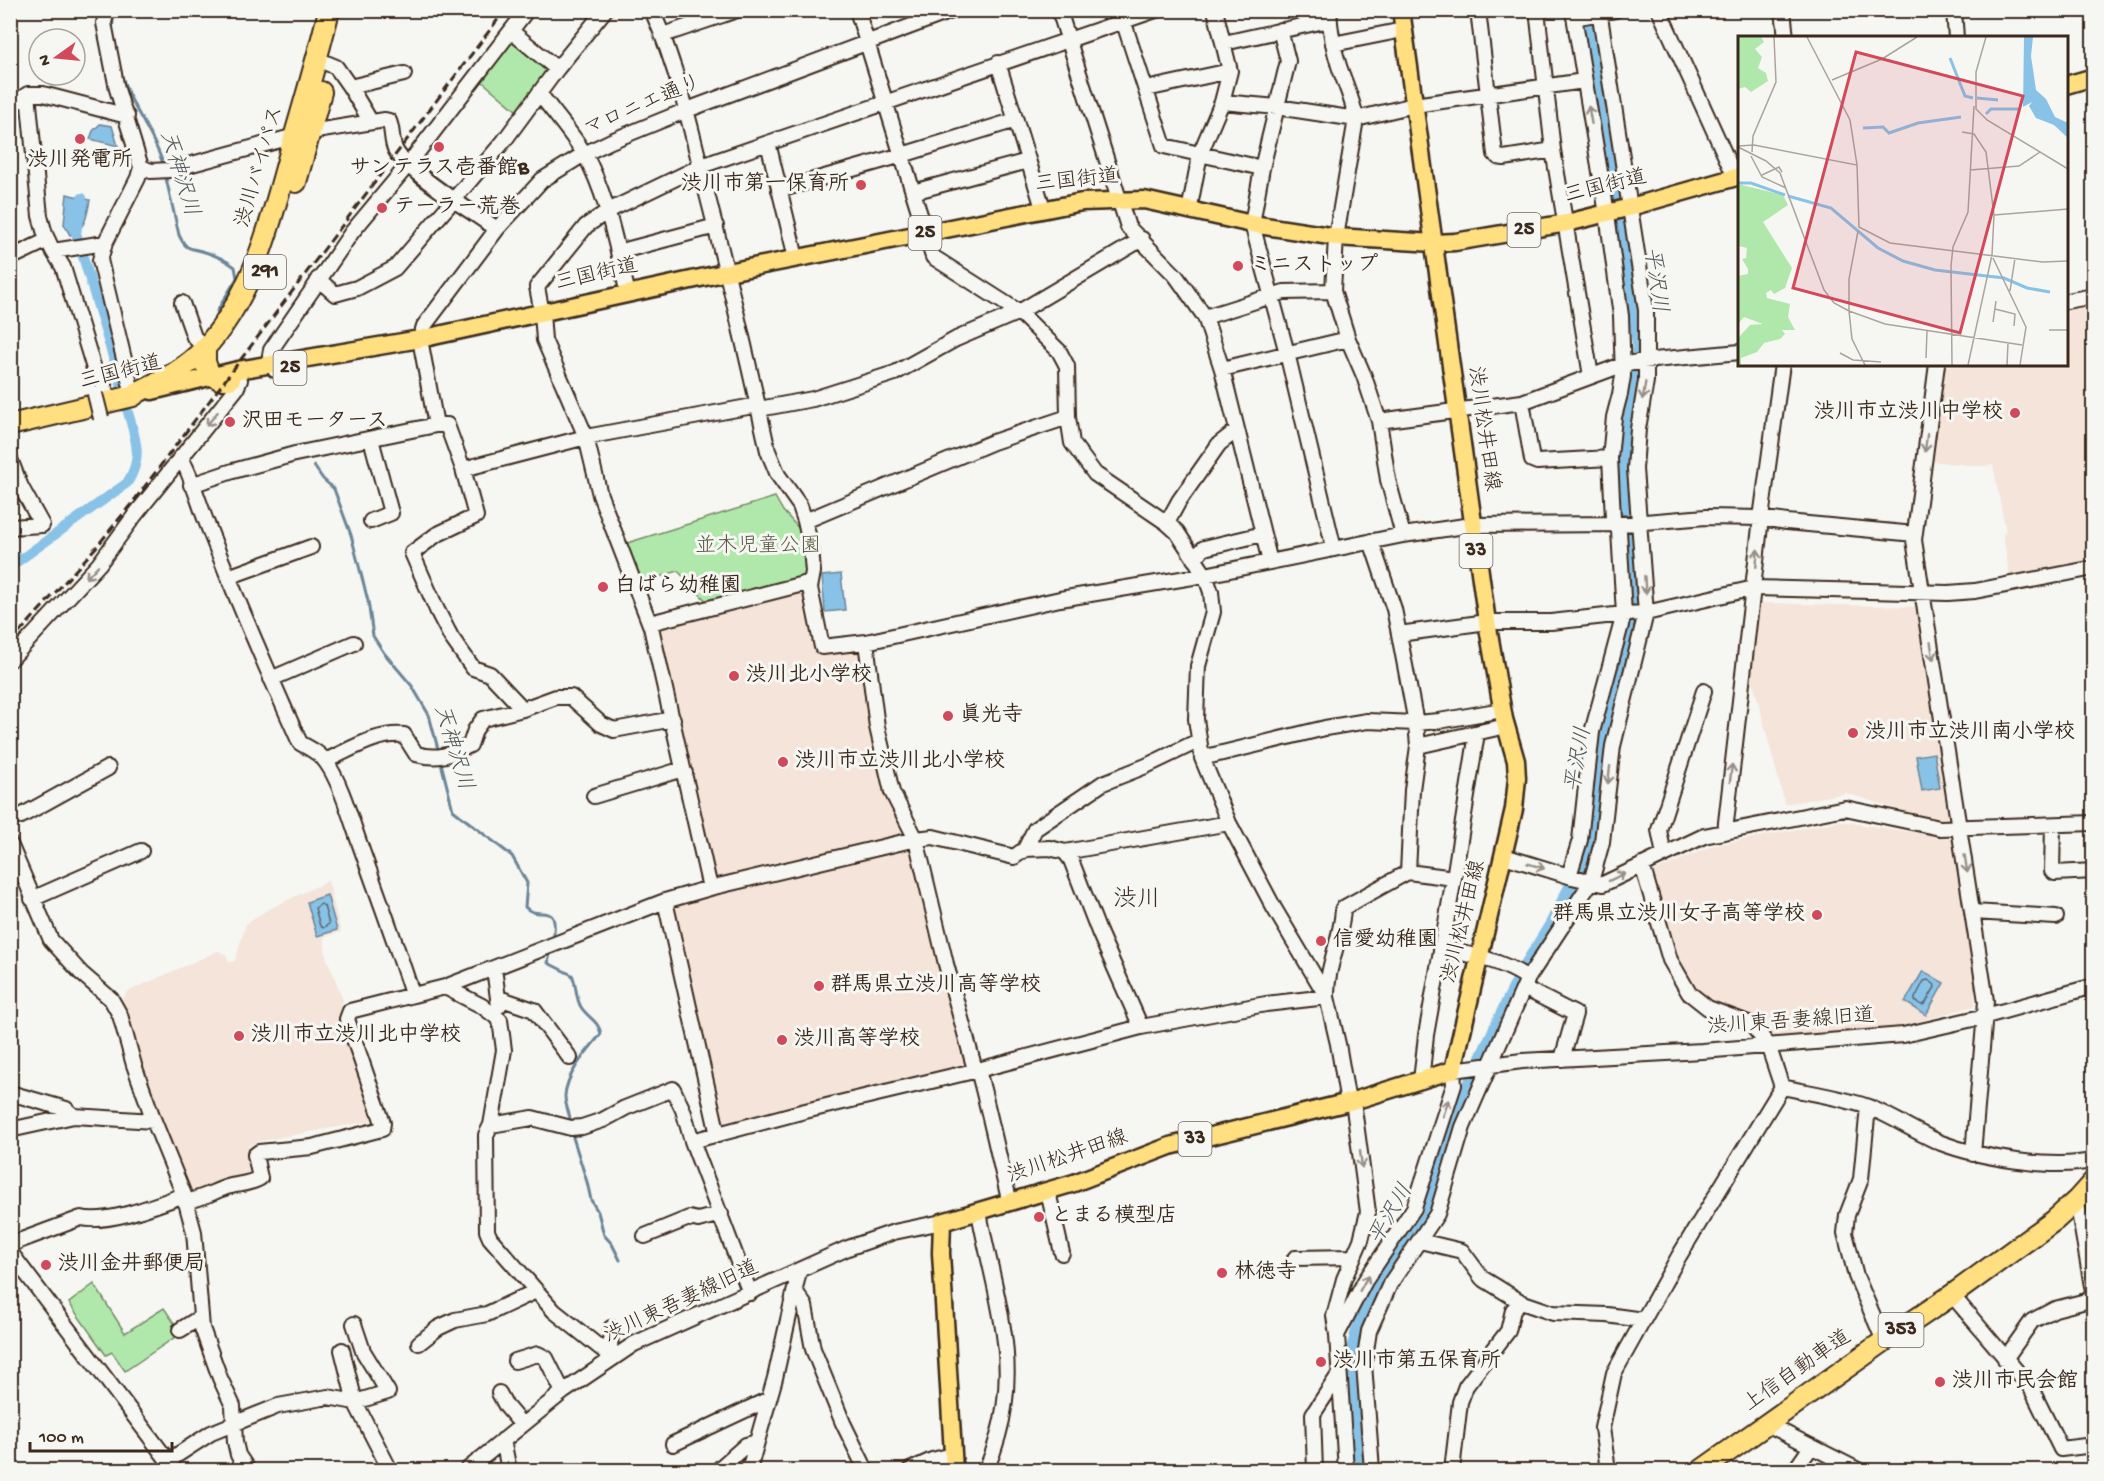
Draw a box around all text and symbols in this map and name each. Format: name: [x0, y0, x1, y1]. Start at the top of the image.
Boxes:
north arrow: [27, 27, 87, 87]
inset map: [1738, 36, 2068, 366]
text: N: [35, 52, 56, 67]
street label: マロニエ通り: [580, 70, 706, 143]
street label: 渋川バイパス: [231, 103, 290, 231]
one-way arrow: [1584, 105, 1595, 125]
water label: 天神沢川: [153, 128, 204, 220]
marker: 渋川発電所: [73, 132, 87, 146]
marker: サンテラス壱番館B: [432, 140, 446, 154]
place label: 渋川発電所: [28, 148, 133, 174]
place label: サンテラス壱番館B: [349, 155, 530, 182]
street label: 三国街道: [1034, 164, 1120, 199]
street label: 三国街道: [1562, 165, 1650, 210]
place label: 渋川市第一保育所: [681, 171, 849, 198]
marker: 渋川市第一保育所: [854, 178, 868, 192]
place label: テーラー荒巻: [394, 194, 520, 221]
marker: テーラー荒巻: [375, 201, 389, 215]
road number: 25: [1508, 213, 1540, 247]
road number: 25: [908, 216, 942, 250]
water label: 平沢川: [1637, 246, 1671, 314]
street label: 三国街道: [553, 253, 641, 298]
place label: ミニストップ: [1250, 253, 1378, 279]
road number: 291: [244, 255, 286, 289]
marker: ミニストップ: [1231, 259, 1245, 273]
street label: 三国街道: [77, 351, 165, 396]
road number: 25: [274, 351, 306, 385]
street label: 渋川松井田線: [1461, 365, 1505, 493]
one-way arrow: [1639, 380, 1650, 400]
place label: 渋川市立渋川中学校: [1814, 399, 2003, 426]
marker: 渋川市立渋川中学校: [2008, 406, 2022, 420]
place label: 沢田モータース: [242, 410, 388, 435]
one-way arrow: [205, 411, 219, 426]
marker: 沢田モータース: [223, 415, 237, 429]
one-way arrow: [1921, 433, 1932, 453]
park label: 並木児童公園: [695, 533, 821, 560]
road number: 33: [1460, 534, 1492, 568]
one-way arrow: [1752, 549, 1763, 569]
one-way arrow: [85, 564, 99, 579]
place label: 白ばら幼稚園: [615, 573, 741, 600]
one-way arrow: [1639, 574, 1650, 594]
marker: 白ばら幼稚園: [596, 580, 610, 594]
one-way arrow: [1927, 641, 1938, 660]
place label: 渋川北小学校: [746, 663, 872, 689]
marker: 渋川北小学校: [727, 669, 741, 683]
water label: 天神沢川: [427, 702, 478, 794]
place label: 眞光寺: [960, 702, 1023, 729]
marker: 眞光寺: [941, 709, 955, 723]
place label: 渋川市立渋川南小学校: [1865, 719, 2075, 746]
water label: 平沢川: [1561, 725, 1599, 795]
marker: 渋川市立渋川南小学校: [1846, 726, 1860, 740]
place label: 渋川市立渋川北小学校: [795, 748, 1005, 775]
marker: 渋川市立渋川北小学校: [776, 755, 790, 769]
one-way arrow: [1726, 763, 1737, 783]
one-way arrow: [1604, 765, 1615, 785]
one-way arrow: [1961, 854, 1972, 874]
street label: 渋川松井田線: [1436, 857, 1492, 986]
one-way arrow: [1526, 861, 1545, 872]
one-way arrow: [1608, 871, 1626, 883]
district label: 渋川: [1113, 886, 1161, 915]
place label: 群馬県立渋川女子高等学校: [1553, 901, 1805, 928]
marker: 群馬県立渋川女子高等学校: [1810, 908, 1824, 922]
place label: 信愛幼稚園: [1333, 927, 1438, 954]
marker: 信愛幼稚園: [1314, 934, 1328, 948]
place label: 群馬県立渋川高等学校: [831, 972, 1041, 999]
marker: 群馬県立渋川高等学校: [812, 979, 826, 993]
street label: 渋川東吾妻線旧道: [1706, 1003, 1876, 1041]
place label: 渋川市立渋川北中学校: [251, 1022, 461, 1049]
place label: 渋川高等学校: [794, 1026, 920, 1053]
marker: 渋川市立渋川北中学校: [232, 1029, 246, 1043]
marker: 渋川高等学校: [775, 1033, 789, 1047]
one-way arrow: [1441, 1099, 1452, 1118]
road number: 33: [1178, 1122, 1212, 1156]
street label: 渋川松井田線: [1004, 1124, 1132, 1190]
one-way arrow: [1356, 1148, 1367, 1168]
water label: 平沢川: [1364, 1180, 1420, 1250]
place label: とまる模型店: [1051, 1203, 1177, 1230]
marker: とまる模型店: [1032, 1210, 1046, 1224]
place label: 渋川金井郵便局: [58, 1251, 205, 1278]
street label: 渋川東吾妻線旧道: [600, 1254, 763, 1350]
marker: 渋川金井郵便局: [39, 1258, 53, 1272]
place label: 林徳寺: [1234, 1259, 1297, 1286]
marker: 林徳寺: [1215, 1266, 1229, 1280]
one-way arrow: [1359, 1275, 1371, 1292]
road number: 353: [1878, 1313, 1924, 1347]
street label: 上信自動車道: [1738, 1324, 1857, 1418]
place label: 渋川市第五保育所: [1333, 1348, 1501, 1375]
marker: 渋川市第五保育所: [1314, 1355, 1328, 1369]
place label: 渋川市民会館: [1952, 1368, 2078, 1395]
marker: 渋川市民会館: [1933, 1375, 1947, 1389]
scale bar: [30, 1415, 172, 1453]
text: 100 m: [38, 1428, 84, 1449]

